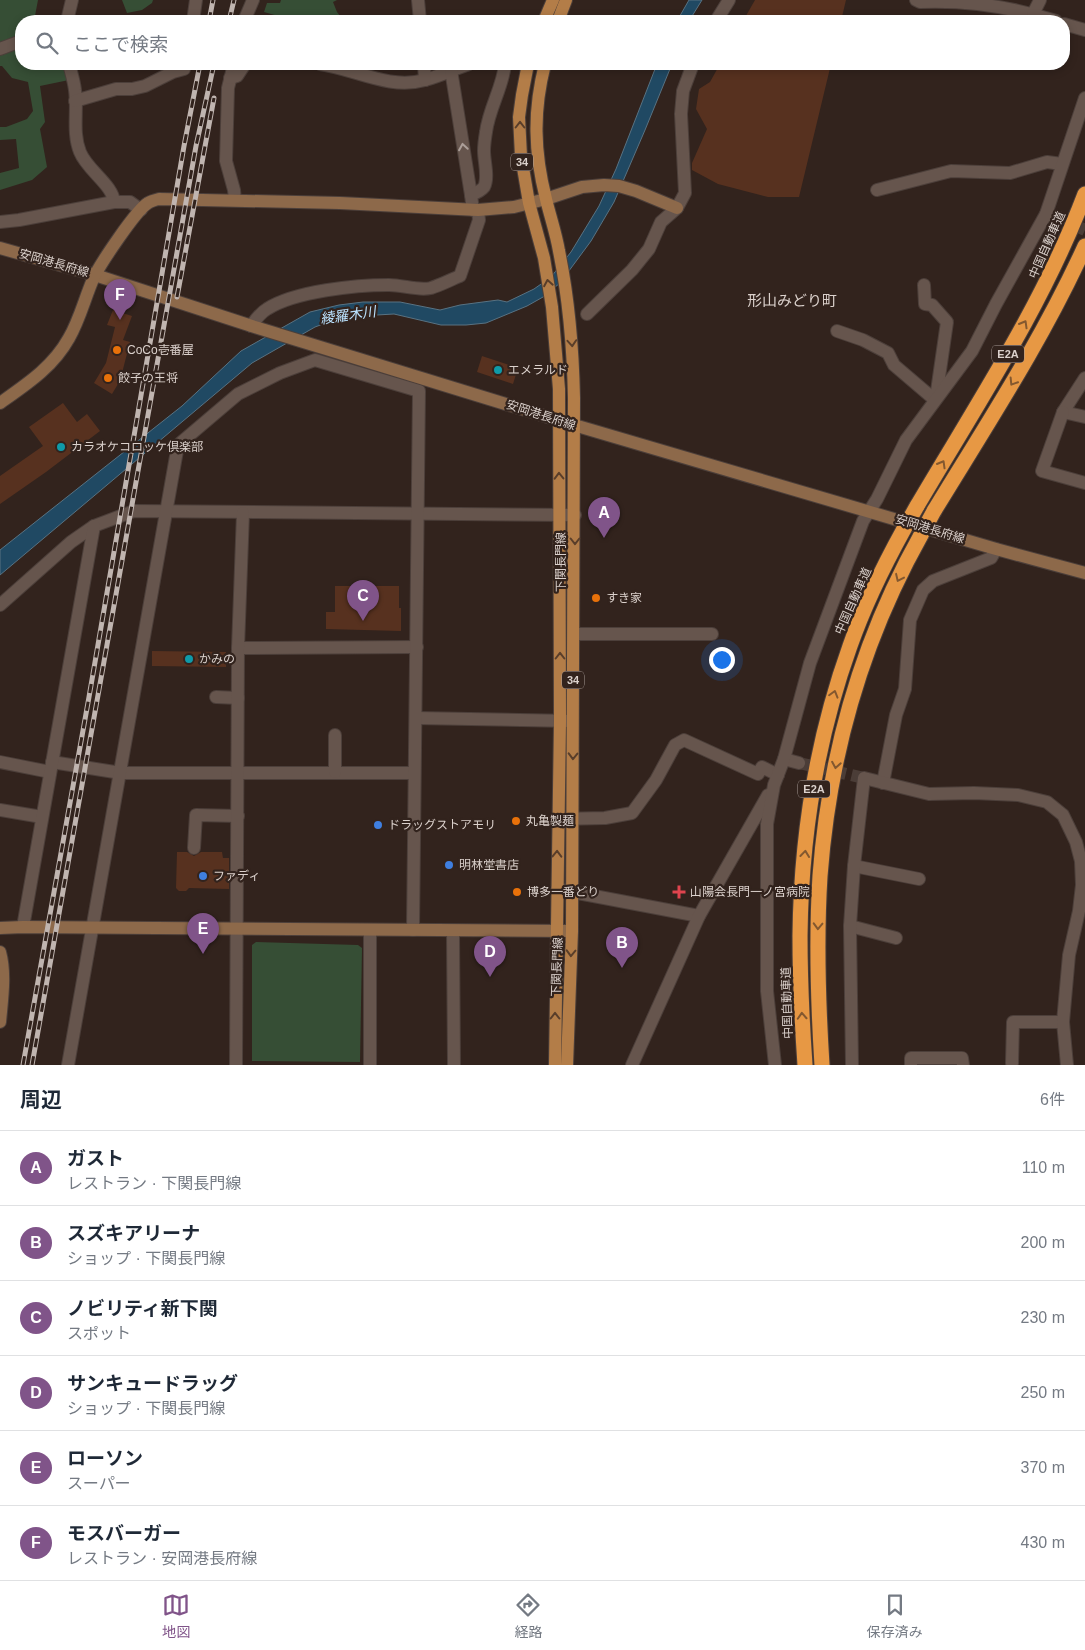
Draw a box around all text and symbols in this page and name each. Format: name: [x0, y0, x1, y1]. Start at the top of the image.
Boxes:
search box: [15, 15, 1070, 70]
icon: search: [33, 29, 61, 57]
text: ここで検索: [73, 34, 168, 55]
one-way arrow: [514, 120, 525, 128]
one-way arrow: [459, 142, 469, 151]
road number: 34: [511, 154, 533, 170]
street label: 中国自動車道: [1026, 209, 1068, 281]
street label: 安岡港長府線: [17, 246, 91, 280]
one-way arrow: [544, 278, 554, 287]
pin: F: [104, 279, 136, 320]
district label: 形山みどり町: [747, 292, 837, 309]
water label: 綾羅木川: [319, 303, 379, 327]
one-way arrow: [1018, 321, 1028, 330]
one-way arrow: [566, 340, 577, 348]
place label: CoCo壱番屋: [127, 343, 194, 357]
marker: CoCo壱番屋: [111, 344, 123, 356]
road number: E2A: [992, 346, 1024, 362]
place label: エメラルド: [508, 363, 568, 377]
marker: エメラルド: [492, 364, 504, 376]
place label: 餃子の王将: [118, 371, 178, 385]
marker: 餃子の王将: [102, 372, 114, 384]
one-way arrow: [1010, 377, 1020, 386]
street label: 安岡港長府線: [505, 397, 577, 433]
place label: カラオケコロッケ倶楽部: [71, 440, 203, 454]
marker: カラオケコロッケ倶楽部: [55, 441, 67, 453]
one-way arrow: [935, 461, 945, 470]
one-way arrow: [554, 472, 565, 480]
pin: A: [588, 497, 620, 538]
street label: 安岡港長府線: [894, 512, 966, 546]
street label: 下関長門線: [554, 532, 568, 592]
one-way arrow: [569, 537, 580, 545]
street label: 中国自動車道: [832, 565, 874, 637]
one-way arrow: [894, 573, 905, 582]
pin: C: [347, 580, 379, 621]
place label: すき家: [606, 591, 642, 605]
marker: すき家: [590, 592, 602, 604]
your location: [709, 647, 735, 673]
place label: かみの: [199, 652, 235, 666]
one-way arrow: [555, 652, 565, 660]
marker: かみの: [183, 653, 195, 665]
road number: 34: [562, 672, 584, 688]
one-way arrow: [829, 691, 839, 699]
one-way arrow: [567, 752, 578, 760]
one-way arrow: [831, 760, 841, 769]
road number: E2A: [798, 781, 830, 798]
place label: 丸亀製麺: [526, 814, 574, 828]
marker: 丸亀製麺: [510, 815, 522, 827]
place label: ドラッグストアモリ: [388, 818, 496, 832]
marker: ドラッグストアモリ: [372, 819, 384, 831]
one-way arrow: [552, 850, 562, 858]
one-way arrow: [800, 850, 811, 858]
place label: 明林堂書店: [459, 858, 519, 872]
marker: 明林堂書店: [443, 859, 455, 871]
place label: ファディ: [213, 869, 260, 883]
marker: ファディ: [197, 870, 209, 882]
place label: 博多一番どり: [527, 885, 599, 899]
marker: 山陽会長門一ノ宮病院: [672, 885, 686, 899]
place label: 山陽会長門一ノ宮病院: [690, 885, 810, 899]
marker: 博多一番どり: [511, 886, 523, 898]
pin: E: [187, 913, 219, 954]
one-way arrow: [813, 922, 823, 930]
pin: B: [606, 927, 638, 968]
pin: D: [474, 936, 506, 977]
street label: 下関長門線: [549, 937, 565, 997]
one-way arrow: [566, 950, 576, 957]
street label: 中国自動車道: [779, 967, 795, 1039]
one-way arrow: [550, 1012, 560, 1020]
one-way arrow: [797, 1012, 807, 1020]
text: 周辺: [20, 1088, 62, 1111]
text: 6件: [1040, 1091, 1065, 1108]
text: ガスト: [67, 1148, 124, 1169]
text: A: [30, 1159, 42, 1176]
text: 110 m: [1022, 1159, 1065, 1176]
text: レストラン · 下関長門線: [67, 1175, 241, 1192]
text: スズキアリーナ: [67, 1223, 200, 1244]
text: B: [30, 1234, 42, 1251]
text: 200 m: [1021, 1234, 1065, 1251]
text: ショップ · 下関長門線: [67, 1250, 225, 1267]
text: ノビリティ新下関: [67, 1298, 218, 1319]
text: C: [30, 1309, 42, 1326]
text: 230 m: [1021, 1309, 1065, 1326]
text: スポット: [67, 1325, 131, 1342]
text: サンキュードラッグ: [67, 1373, 238, 1394]
text: D: [30, 1384, 42, 1401]
text: 250 m: [1021, 1384, 1065, 1401]
text: ショップ · 下関長門線: [67, 1400, 225, 1417]
text: ローソン: [67, 1448, 143, 1469]
text: E: [31, 1459, 41, 1476]
text: 370 m: [1021, 1459, 1065, 1476]
text: スーパー: [67, 1475, 131, 1492]
text: モスバーガー: [67, 1523, 181, 1544]
text: F: [31, 1534, 41, 1551]
text: 430 m: [1021, 1534, 1065, 1551]
text: レストラン · 安岡港長府線: [67, 1550, 257, 1567]
tab: 地図: [162, 1591, 190, 1641]
tab: 経路: [514, 1591, 542, 1641]
tab: 保存済み: [867, 1591, 923, 1641]

